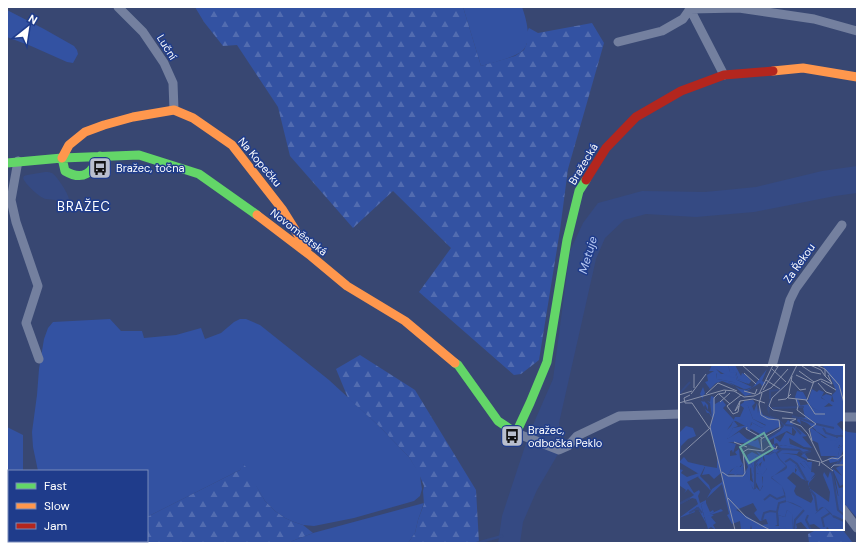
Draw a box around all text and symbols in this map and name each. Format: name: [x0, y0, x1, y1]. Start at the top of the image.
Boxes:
north arrow: [8, 8, 48, 48]
text: N: [26, 11, 40, 27]
street label: Luční: [154, 32, 180, 63]
street label: Na Kopečku: [235, 134, 285, 190]
street label: Bražecká: [565, 141, 601, 187]
bus stop icon: Bražec, točna: [87, 155, 113, 181]
place label: Bražec, točna: [116, 161, 184, 175]
district label: BRAŽEC: [57, 198, 111, 215]
street label: Novoměstská: [268, 205, 330, 259]
water label: Metuje: [575, 234, 601, 276]
street label: Za Řekou: [780, 240, 818, 286]
inset map: [679, 365, 844, 530]
bus stop icon: Bražec, odbočka Peklo: [499, 423, 525, 449]
place label: Bražec, odbočka Peklo: [528, 423, 602, 450]
legend: [8, 470, 148, 542]
text: Fast: [44, 478, 67, 494]
text: Slow: [44, 498, 70, 514]
text: Jam: [44, 518, 67, 534]

